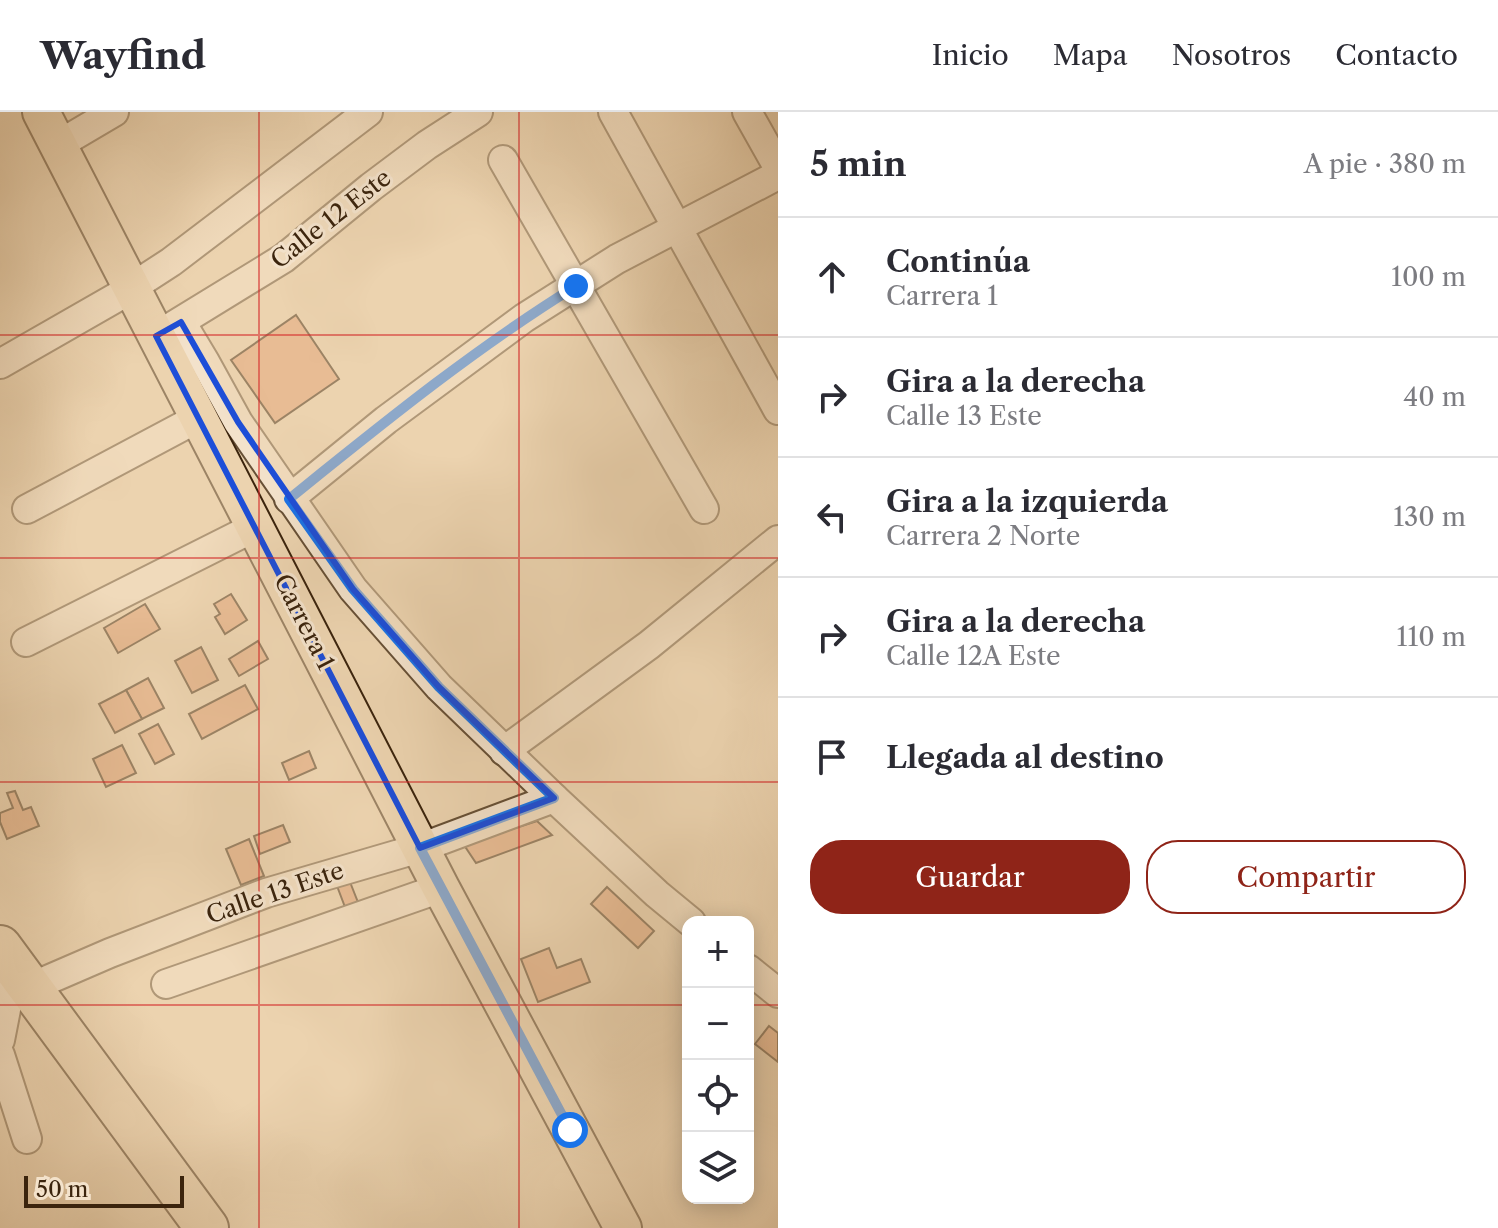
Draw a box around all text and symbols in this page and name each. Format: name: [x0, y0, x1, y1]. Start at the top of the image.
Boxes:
text: Wayfind: [40, 32, 206, 79]
text: Inicio: [932, 38, 1009, 72]
text: Mapa: [1053, 38, 1128, 72]
text: Nosotros: [1172, 38, 1291, 72]
text: Contacto: [1335, 38, 1458, 72]
text: 5 min: [810, 143, 907, 185]
text: A pie · 380 m: [1304, 148, 1466, 180]
street label: Calle 12 Este: [265, 163, 396, 274]
text: Continúa: [886, 243, 1030, 280]
icon: ahead: [810, 255, 854, 299]
text: 100 m: [1391, 261, 1466, 293]
route end: [558, 268, 594, 304]
text: Carrera 1: [886, 280, 998, 312]
text: Gira a la derecha: [886, 363, 1145, 400]
icon: right: [810, 375, 854, 419]
text: 40 m: [1403, 381, 1466, 413]
text: Calle 13 Este: [886, 400, 1042, 432]
text: Gira a la izquierda: [886, 483, 1168, 520]
icon: left: [810, 495, 854, 539]
text: 130 m: [1393, 501, 1466, 533]
text: Carrera 2 Norte: [886, 520, 1080, 552]
street label: Carrera 1: [268, 569, 341, 674]
text: Gira a la derecha: [886, 603, 1145, 640]
icon: right: [810, 615, 854, 659]
text: 110 m: [1397, 621, 1466, 653]
text: Calle 12A Este: [886, 640, 1061, 672]
icon: arrive: [810, 735, 854, 779]
text: Llegada al destino: [886, 739, 1164, 776]
button: Guardar: [810, 840, 1130, 914]
button: Compartir: [1146, 840, 1466, 914]
street label: Calle 13 Este: [202, 855, 348, 930]
map controls: [682, 916, 754, 1204]
button: +: [682, 916, 754, 988]
button: −: [682, 988, 754, 1060]
button: locate: [682, 1060, 754, 1132]
route start: [552, 1112, 588, 1148]
button: layers: [682, 1132, 754, 1204]
scale bar: [24, 1172, 184, 1208]
text: 50 m: [36, 1176, 88, 1203]

